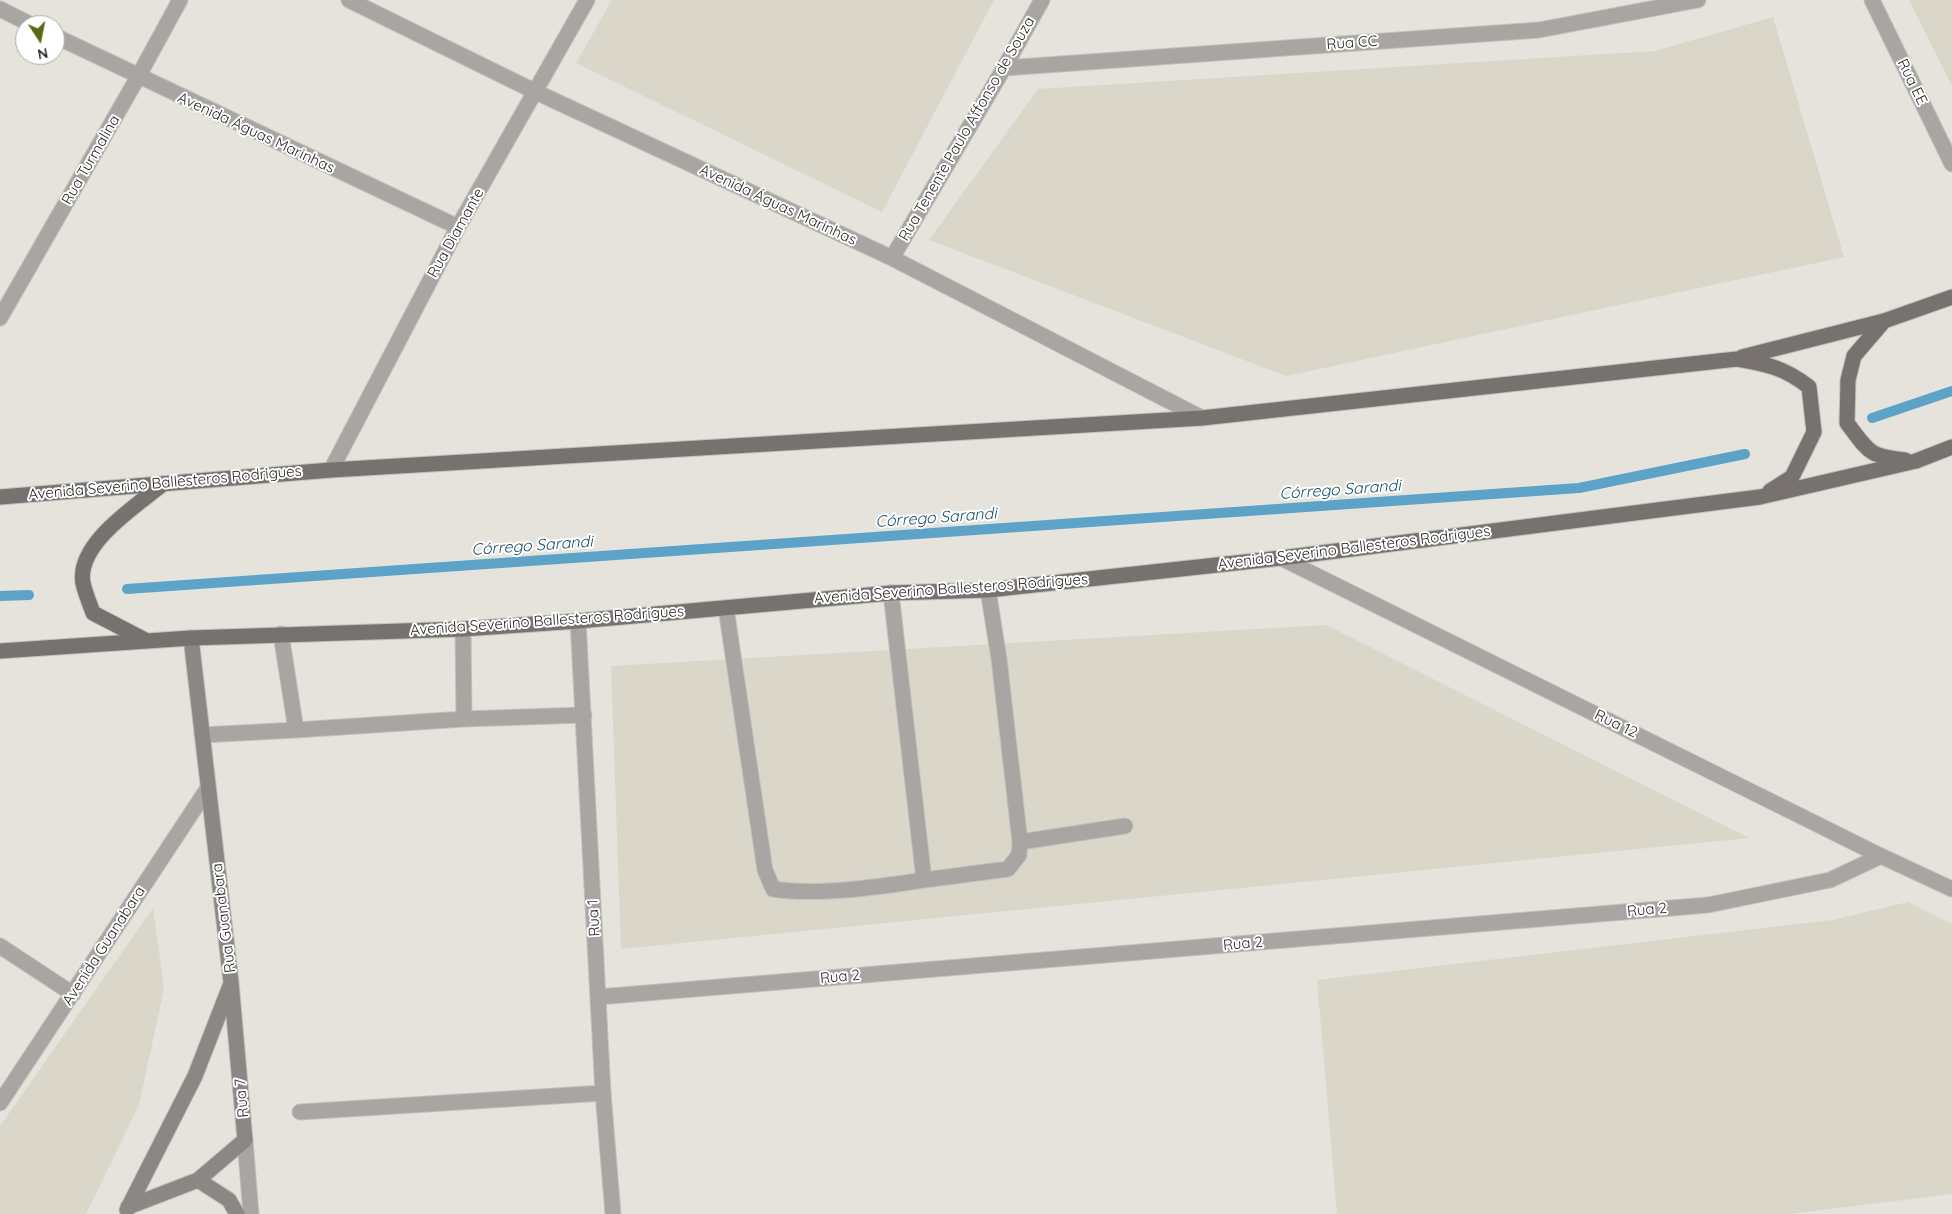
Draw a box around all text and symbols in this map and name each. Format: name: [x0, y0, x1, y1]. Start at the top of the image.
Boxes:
street label: Rua Tenente Paulo Affonso de Souza: [895, 14, 1039, 244]
north arrow: [15, 15, 65, 65]
street label: Rua CC: [1326, 32, 1378, 54]
text: N: [36, 44, 49, 64]
street label: Rua EE: [1893, 56, 1931, 108]
street label: Avenida Águas Marinhas: [175, 89, 337, 177]
street label: Rua Turmalina: [58, 112, 124, 208]
street label: Avenida Águas Marinhas: [697, 161, 859, 249]
street label: Rua Diamante: [424, 185, 488, 281]
street label: Avenida Severino Ballesteros Rodrigues: [28, 462, 302, 504]
water label: Córrego Sarandi: [1279, 476, 1401, 504]
water label: Córrego Sarandi: [875, 504, 997, 532]
street label: Avenida Severino Ballesteros Rodrigues: [1217, 522, 1491, 574]
water label: Córrego Sarandi: [471, 532, 593, 560]
street label: Avenida Severino Ballesteros Rodrigues: [814, 570, 1088, 608]
street label: Avenida Severino Ballesteros Rodrigues: [410, 602, 684, 640]
street label: Rua 12: [1592, 706, 1640, 742]
street label: Rua Guanabara: [208, 862, 240, 974]
street label: Avenida Guanabara: [59, 883, 149, 1009]
street label: Rua 1: [584, 899, 604, 937]
street label: Rua 2: [1626, 899, 1668, 921]
street label: Rua 2: [1222, 933, 1264, 955]
street label: Rua 2: [819, 966, 861, 988]
street label: Rua 7: [231, 1078, 253, 1118]

